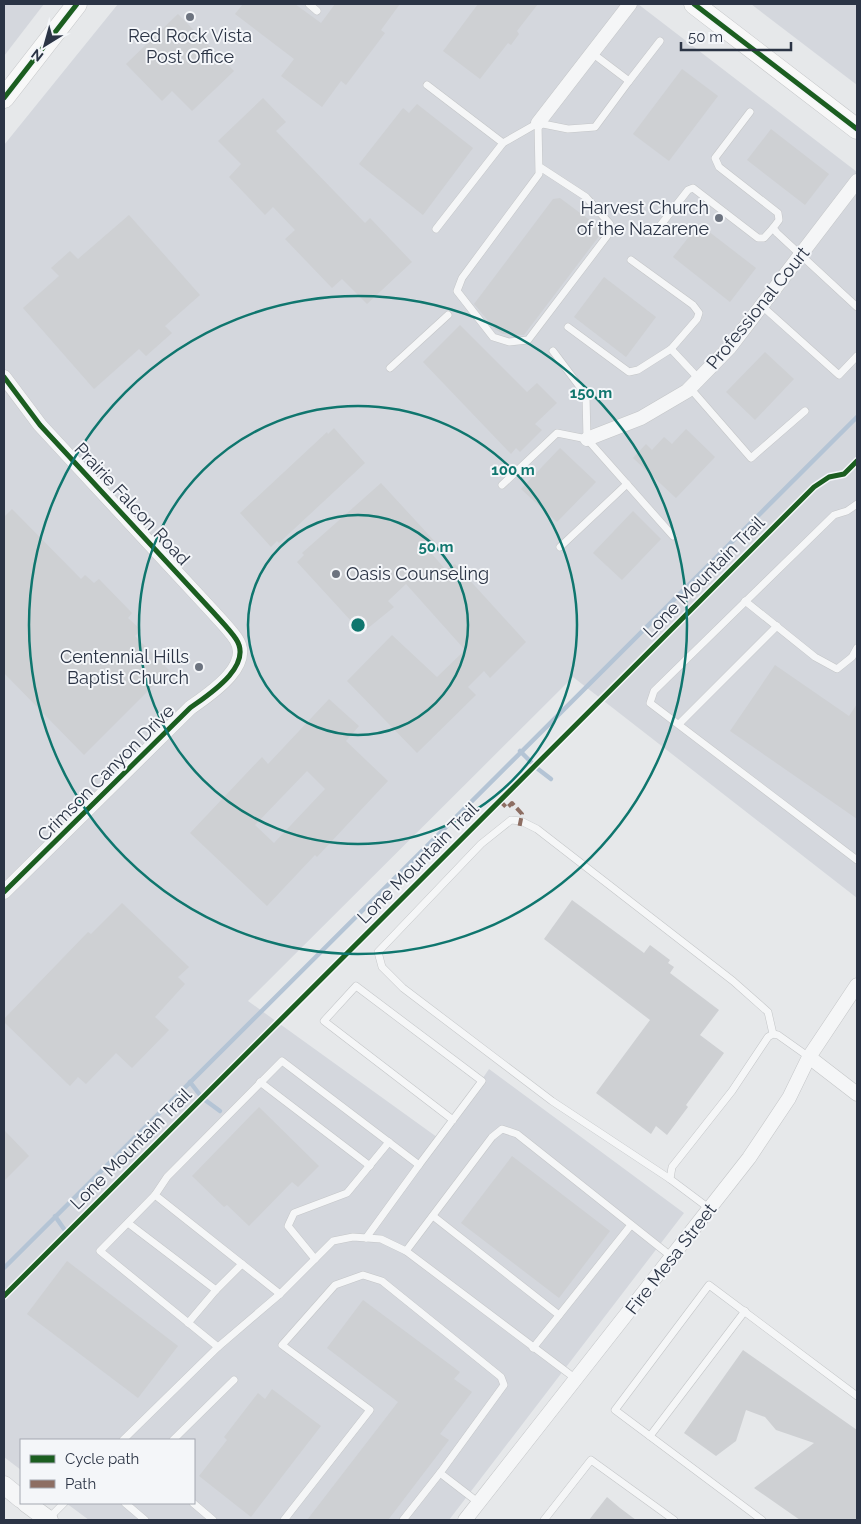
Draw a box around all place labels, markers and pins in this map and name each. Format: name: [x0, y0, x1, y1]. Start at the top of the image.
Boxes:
marker: Red Rock Vista Post Office: [184, 11, 196, 23]
place label: Red Rock Vista Post Office: [128, 25, 252, 67]
place label: Harvest Church of the Nazarene: [577, 197, 709, 239]
marker: Harvest Church of the Nazarene: [713, 212, 725, 224]
place label: Oasis Counseling: [346, 563, 489, 584]
marker: Oasis Counseling: [330, 568, 342, 580]
centre of rings: [349, 616, 367, 634]
place label: Centennial Hills Baptist Church: [60, 646, 189, 688]
marker: Centennial Hills Baptist Church: [193, 661, 205, 673]

